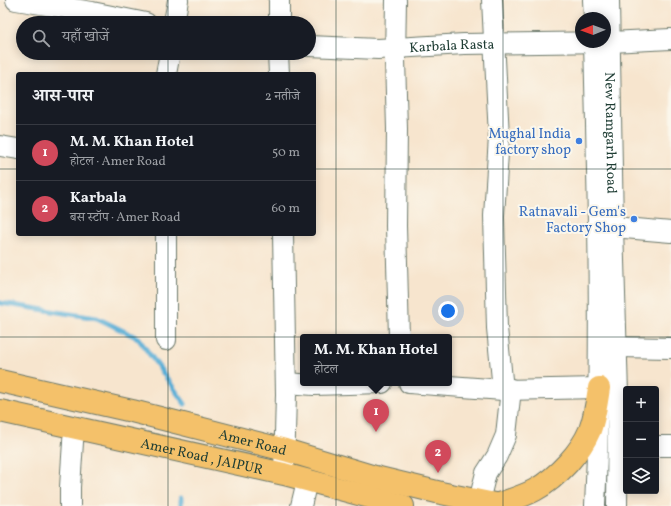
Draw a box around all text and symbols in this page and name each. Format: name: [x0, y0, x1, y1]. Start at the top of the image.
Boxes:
north arrow: [575, 12, 611, 48]
search box: [16, 16, 316, 60]
icon: search: [30, 27, 52, 49]
text: यहाँ खोजें: [62, 27, 109, 48]
street label: Karbala Rasta: [409, 36, 495, 58]
street label: New Ramgarh Road: [599, 72, 620, 194]
text: आस-पास: [32, 85, 93, 108]
text: 2 नतीजे: [265, 88, 300, 106]
place label: Mughal India factory shop: [488, 125, 571, 160]
text: M. M. Khan Hotel: [70, 132, 194, 153]
marker: Mughal India factory shop: [574, 136, 584, 146]
text: 1: [42, 144, 48, 162]
text: 50 m: [272, 144, 300, 162]
text: होटल · Amer Road: [70, 153, 166, 171]
text: Karbala: [70, 188, 127, 209]
text: 2: [42, 200, 48, 218]
text: 60 m: [272, 200, 300, 218]
place label: Ratnavali - Gem's Factory Shop: [519, 203, 626, 238]
text: बस स्टॉप · Amer Road: [70, 209, 181, 227]
marker: Ratnavali - Gem's Factory Shop: [629, 214, 639, 224]
your location: [438, 301, 458, 321]
popup: [300, 334, 452, 386]
text: M. M. Khan Hotel: [314, 340, 438, 361]
text: होटल: [314, 361, 338, 379]
map controls: [623, 386, 659, 494]
button: +: [623, 386, 659, 422]
pin: 1: [363, 399, 389, 432]
button: −: [623, 422, 659, 458]
street label: Amer Road: [217, 425, 288, 461]
street label: Amer Road , JAIPUR: [139, 434, 265, 480]
pin: 2: [425, 440, 451, 473]
button: layers: [623, 458, 659, 494]

